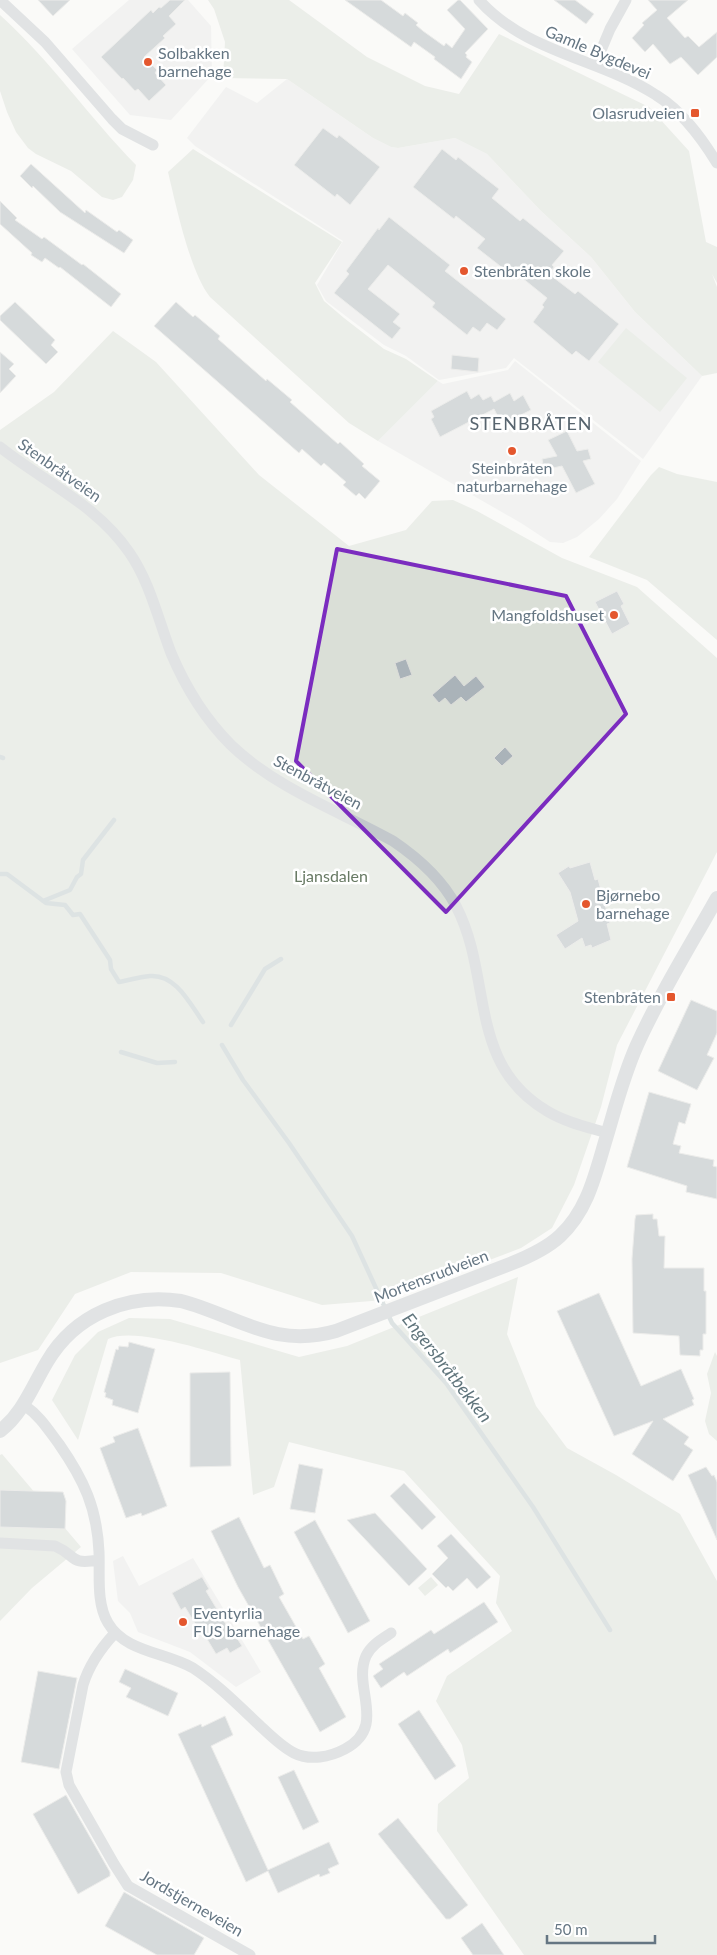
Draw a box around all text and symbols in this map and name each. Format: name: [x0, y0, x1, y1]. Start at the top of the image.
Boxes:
street label: Gamle Bygdevei: [542, 21, 654, 82]
place label: Solbakken barnehage: [158, 43, 232, 80]
marker: Solbakken barnehage: [142, 56, 154, 68]
place label: Olasrudveien: [592, 103, 685, 122]
marker: Olasrudveien: [689, 107, 701, 119]
place label: Stenbråten skole: [474, 261, 591, 280]
marker: Stenbråten skole: [458, 265, 470, 277]
district label: STENBRÅTEN: [469, 412, 593, 434]
street label: Stenbråtveien: [15, 434, 106, 505]
marker: Steinbråten naturbarnehage: [506, 445, 518, 457]
place label: Steinbråten naturbarnehage: [457, 458, 567, 495]
place label: Mangfoldshuset: [491, 605, 604, 624]
marker: Mangfoldshuset: [608, 609, 620, 621]
street label: Stenbråtveien: [271, 750, 366, 813]
park label: Ljansdalen: [294, 866, 368, 885]
place label: Bjørnebo barnehage: [596, 885, 670, 922]
marker: Bjørnebo barnehage: [580, 898, 592, 910]
place label: Stenbråten: [584, 987, 661, 1006]
marker: Stenbråten: [665, 991, 677, 1003]
street label: Mortensrudveien: [371, 1245, 491, 1306]
water label: Engersbråtbekken: [398, 1308, 497, 1427]
place label: Eventyrlia FUS barnehage: [193, 1603, 300, 1640]
marker: Eventyrlia FUS barnehage: [177, 1616, 189, 1628]
street label: Jordstjerneveien: [137, 1865, 247, 1940]
scale bar: [547, 1912, 654, 1944]
text: 50 m: [554, 1920, 588, 1938]

